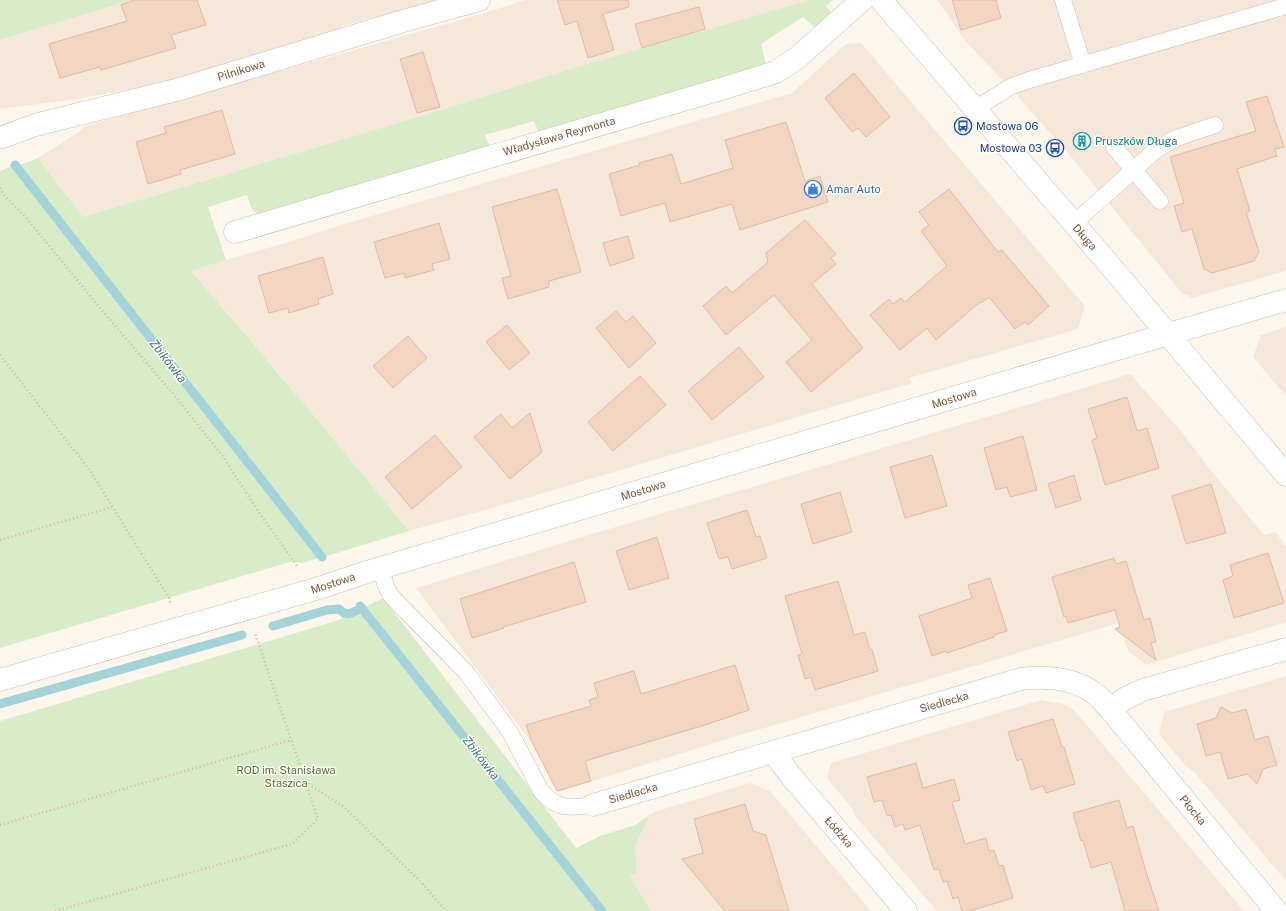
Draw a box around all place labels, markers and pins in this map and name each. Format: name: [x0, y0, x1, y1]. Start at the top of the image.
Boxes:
bus stop icon: Mostowa 06: [953, 116, 973, 136]
place label: Mostowa 06: [976, 120, 1038, 132]
building icon: Pruszków Długa: [1072, 131, 1092, 151]
place label: Pruszków Długa: [1095, 135, 1177, 147]
bus stop icon: Mostowa 03: [1045, 138, 1065, 158]
place label: Mostowa 03: [980, 142, 1042, 154]
shop icon: Amar Auto: [803, 179, 823, 199]
place label: Amar Auto: [826, 183, 881, 195]

